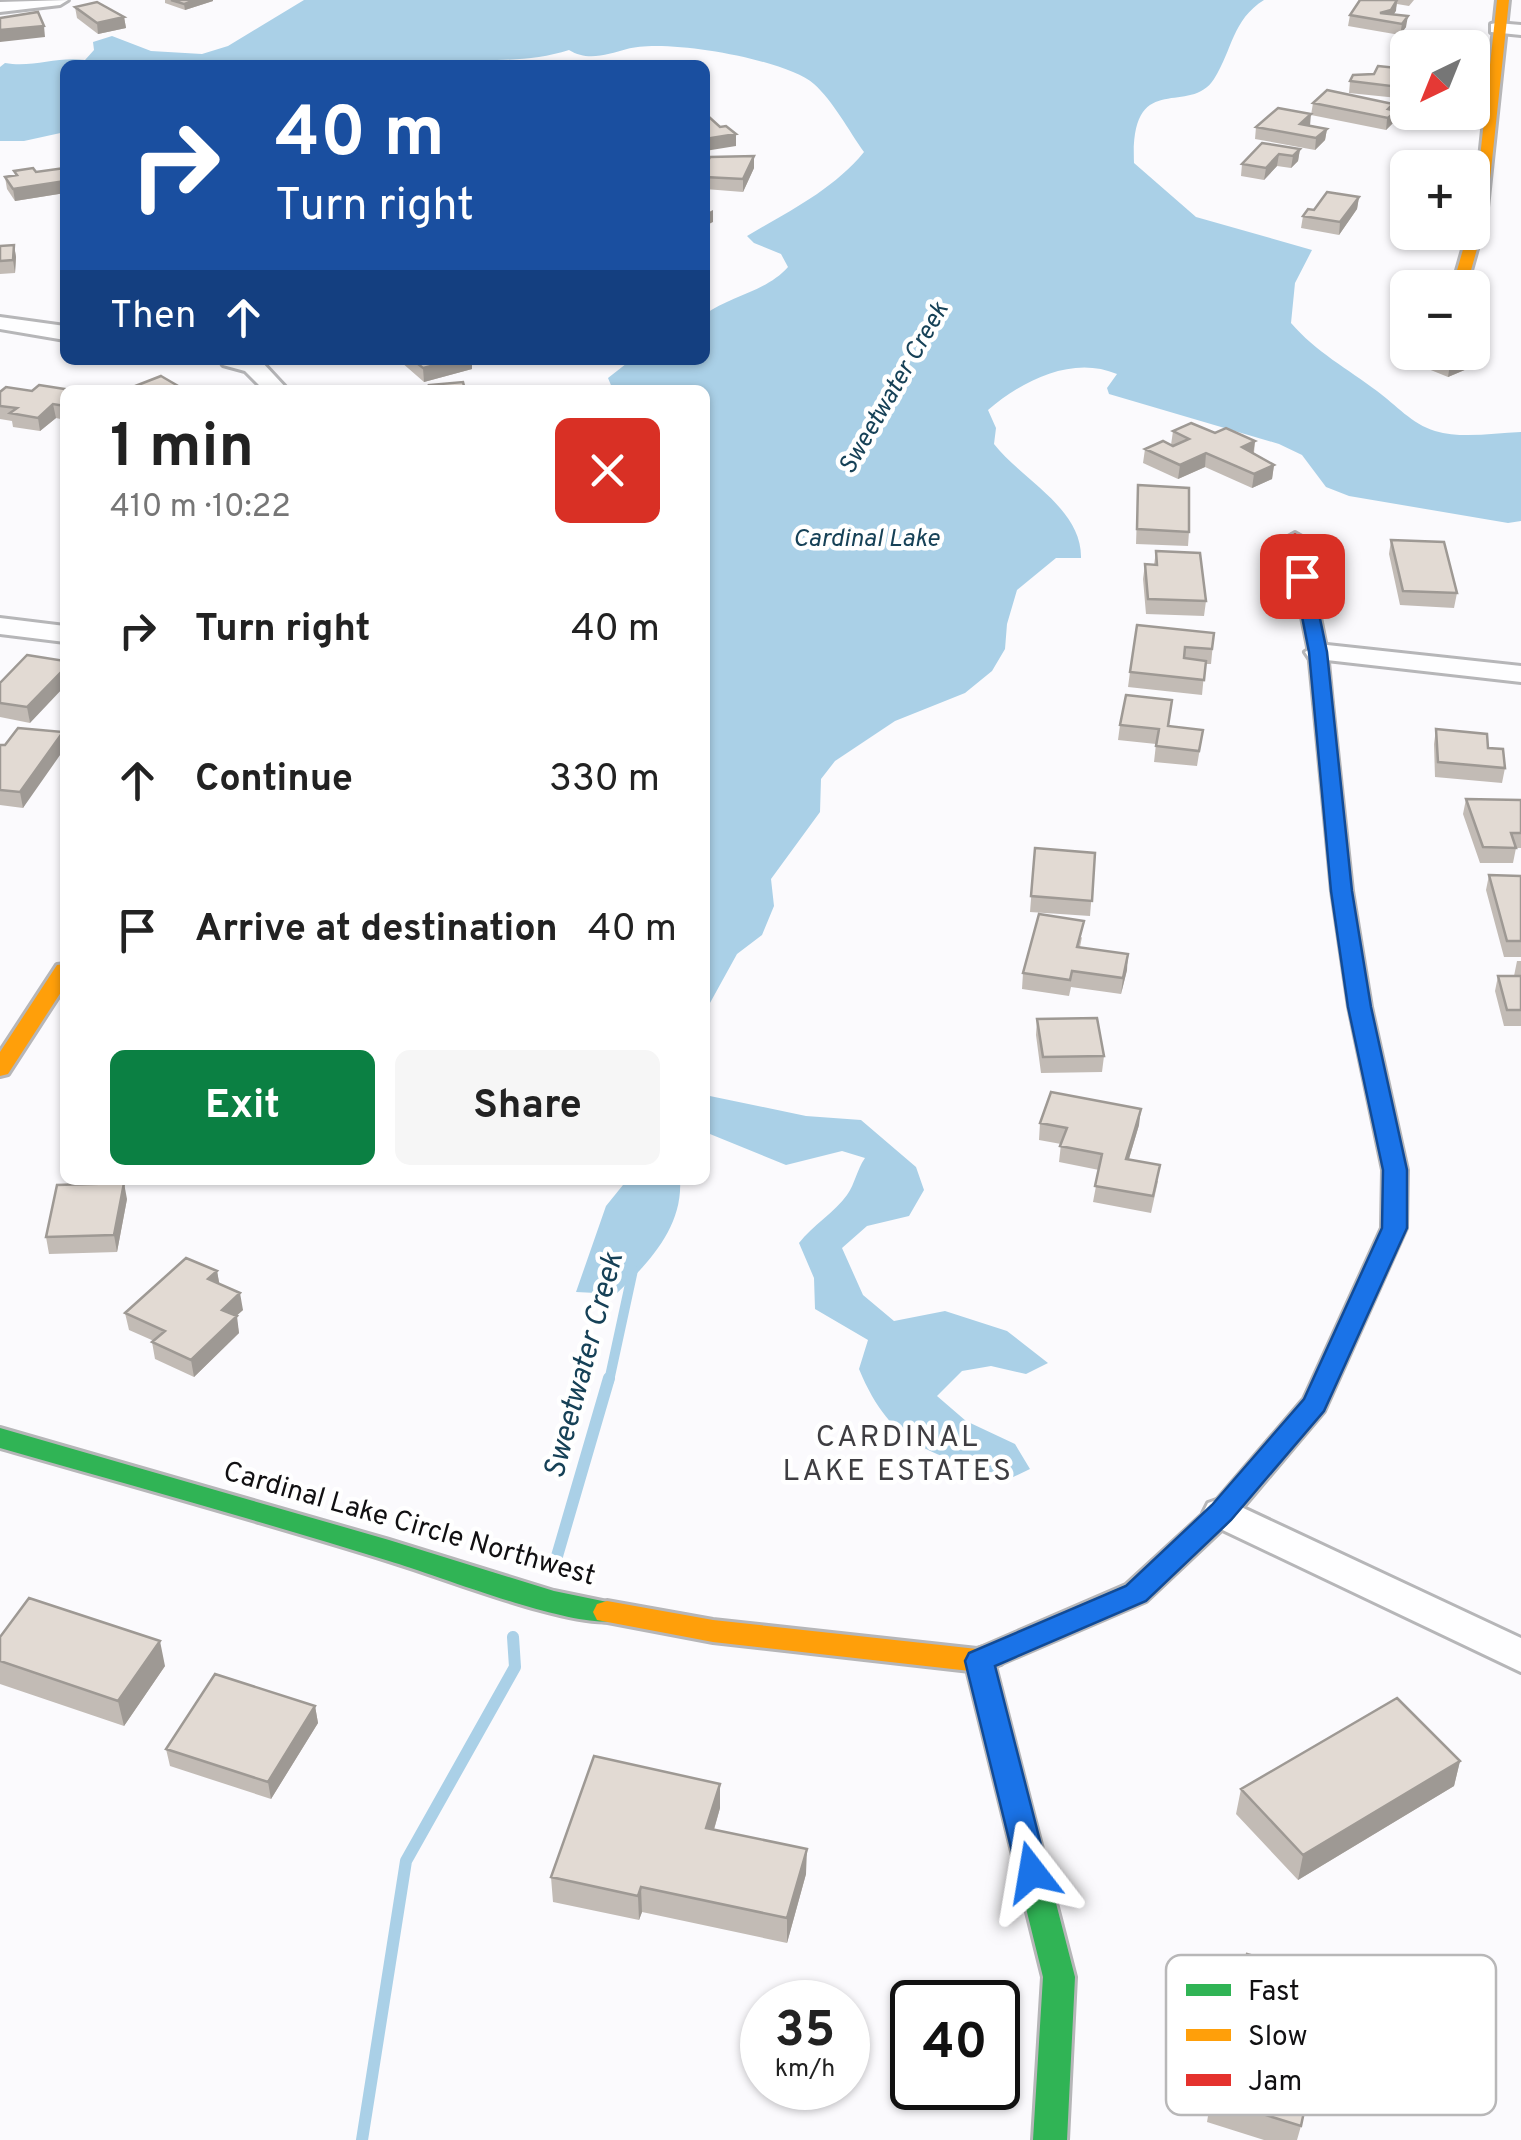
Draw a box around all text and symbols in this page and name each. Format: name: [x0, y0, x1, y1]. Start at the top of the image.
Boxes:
north arrow: [1390, 30, 1490, 130]
map controls: [1390, 30, 1490, 370]
text: 40 m: [275, 92, 445, 181]
icon: right: [110, 100, 240, 230]
button: +: [1390, 150, 1490, 250]
text: Turn right: [275, 179, 474, 236]
button: −: [1390, 270, 1490, 370]
icon: ahead: [216, 290, 271, 345]
text: Then: [110, 293, 196, 342]
water label: Sweetwater Creek: [833, 296, 958, 481]
text: 1 min: [110, 412, 254, 488]
button: close: [555, 418, 660, 523]
text: 410 m · 10:22: [110, 488, 291, 528]
water label: Cardinal Lake: [793, 524, 940, 556]
pin: [1260, 534, 1345, 619]
icon: arrive: [1275, 549, 1330, 604]
icon: right: [110, 603, 165, 658]
text: Turn right: [195, 606, 370, 655]
text: 40 m: [571, 606, 660, 655]
icon: ahead: [110, 753, 165, 808]
text: Continue: [195, 756, 353, 805]
text: 330 m: [549, 756, 660, 805]
icon: arrive: [110, 903, 165, 958]
text: Arrive at destination: [195, 906, 558, 955]
text: 40 m: [588, 906, 677, 955]
button: Exit: [110, 1050, 375, 1165]
button: Share: [395, 1050, 660, 1165]
water label: Sweetwater Creek: [537, 1248, 633, 1483]
district label: CARDINAL LAKE ESTATES: [783, 1420, 1013, 1491]
street label: Cardinal Lake Circle Northwest: [219, 1455, 599, 1595]
position arrow: [980, 1820, 1084, 1924]
legend: [1166, 1955, 1496, 2115]
text: Fast: [1248, 1975, 1300, 2011]
speed limit sign: 40: [890, 1980, 1020, 2110]
text: 35: [775, 2001, 835, 2064]
text: Slow: [1248, 2020, 1307, 2056]
text: km/h: [775, 2054, 835, 2086]
text: Jam: [1248, 2065, 1302, 2101]

